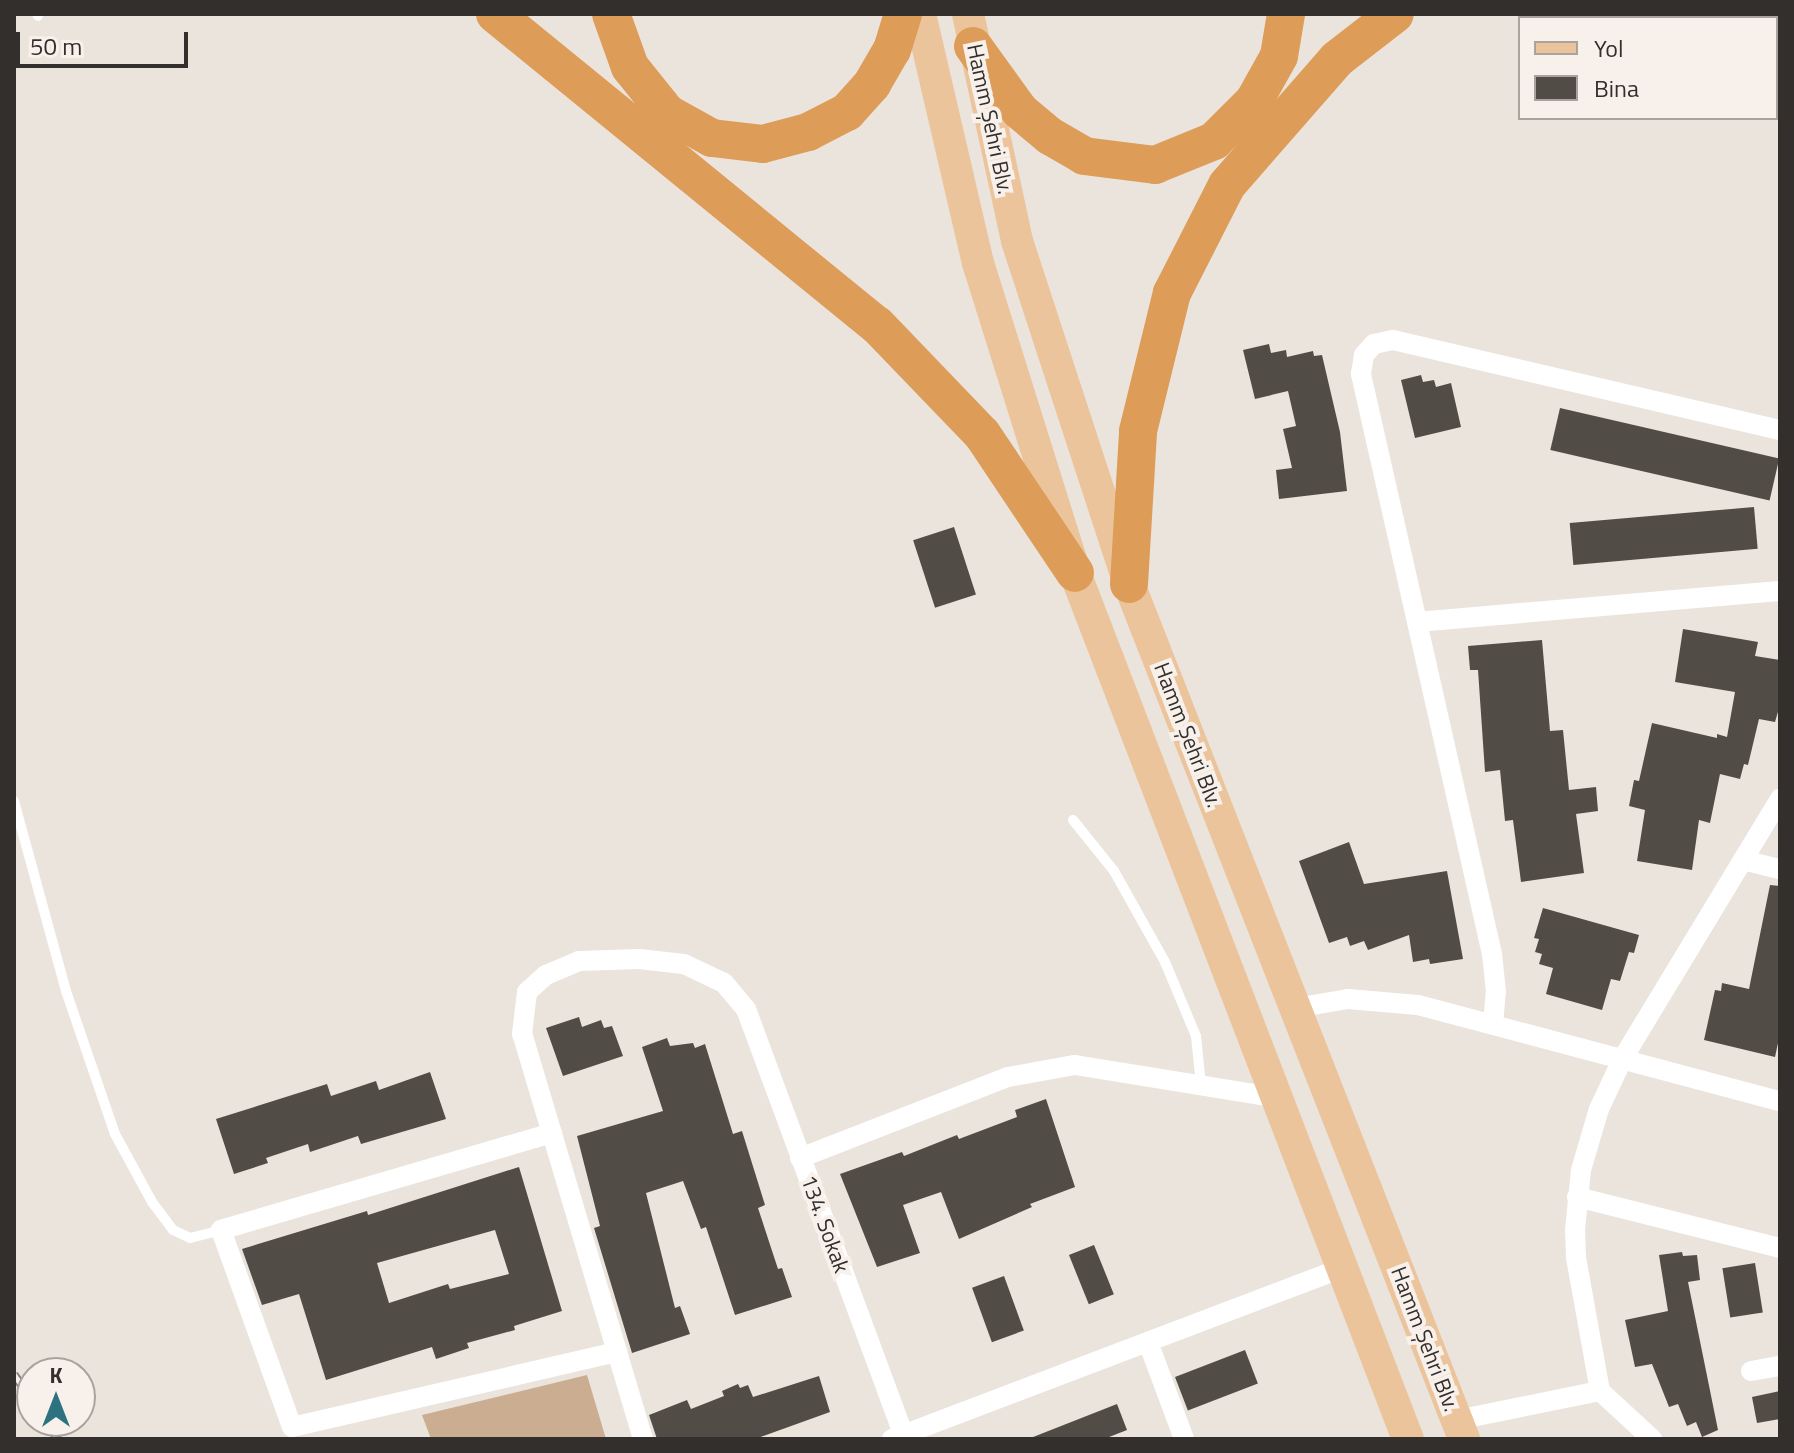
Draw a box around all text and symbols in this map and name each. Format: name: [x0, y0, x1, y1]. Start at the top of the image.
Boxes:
scale bar: [20, 16, 192, 66]
legend: [1518, 16, 1778, 120]
text: 50 m: [30, 28, 82, 64]
text: Yol: [1594, 30, 1623, 66]
street label: Hamm Şehri Blv.: [961, 42, 1019, 196]
text: Bina: [1594, 70, 1639, 106]
street label: Hamm Şehri Blv.: [1148, 659, 1228, 811]
street label: 134. Sokak: [795, 1172, 855, 1276]
street label: Hamm Şehri Blv.: [1385, 1263, 1465, 1415]
north arrow: [16, 1357, 96, 1437]
text: K: [49, 1358, 63, 1392]

